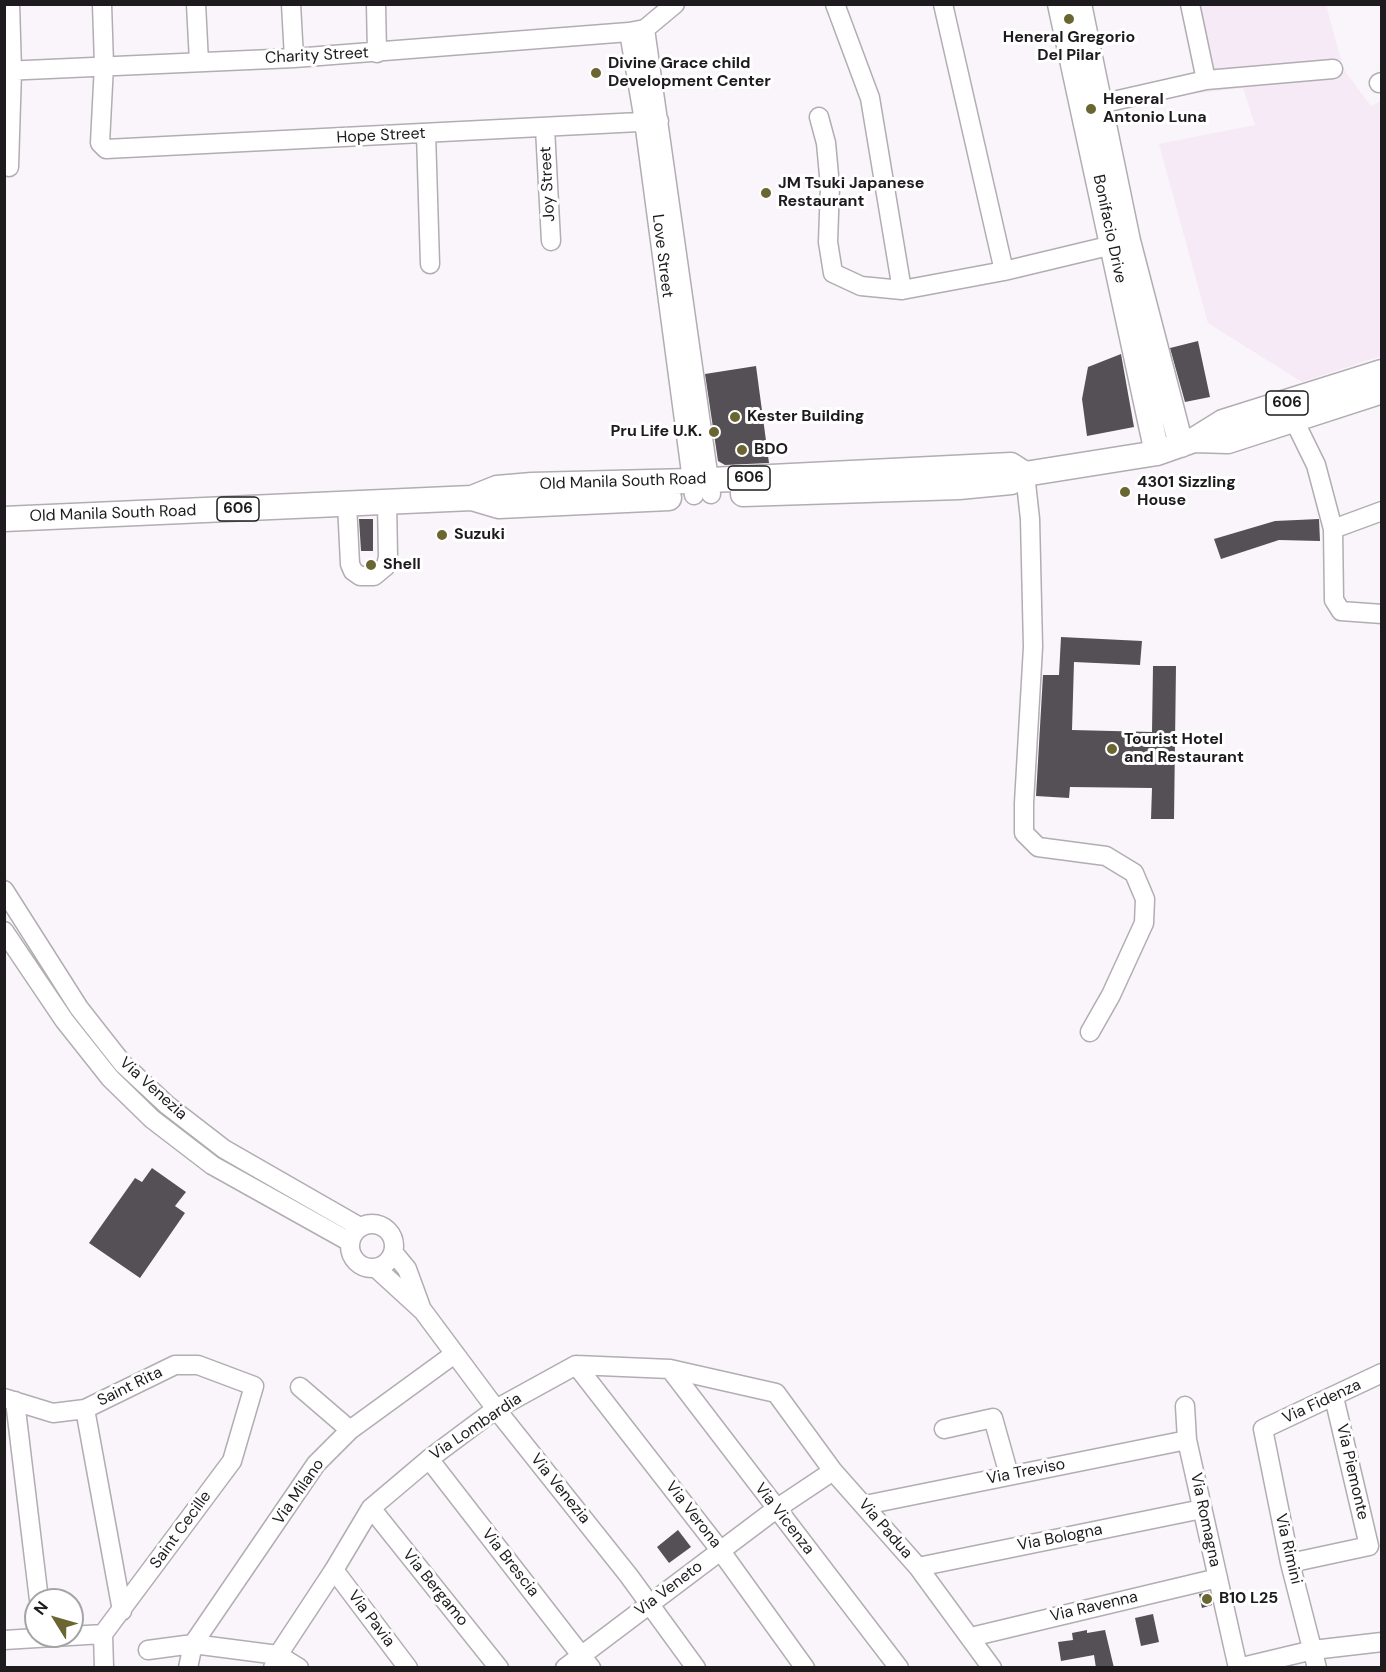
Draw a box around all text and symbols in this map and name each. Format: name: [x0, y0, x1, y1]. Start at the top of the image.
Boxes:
marker: Heneral Gregorio Del Pilar: [1062, 12, 1076, 26]
place label: Heneral Gregorio Del Pilar: [1003, 28, 1135, 66]
street label: Charity Street: [265, 44, 369, 68]
place label: Divine Grace child Development Center: [608, 54, 771, 92]
marker: Divine Grace child Development Center: [589, 66, 603, 80]
place label: Heneral Antonio Luna: [1103, 90, 1207, 128]
marker: Heneral Antonio Luna: [1084, 102, 1098, 116]
street label: Hope Street: [336, 124, 426, 148]
street label: Joy Street: [536, 146, 560, 222]
street label: Bonifacio Drive: [1088, 173, 1130, 285]
place label: JM Tsuki Japanese Restaurant: [778, 174, 924, 212]
marker: JM Tsuki Japanese Restaurant: [759, 186, 773, 200]
street label: Love Street: [647, 213, 677, 299]
road number: 606: [1266, 391, 1308, 415]
place label: Kester Building: [747, 407, 864, 427]
marker: Kester Building: [728, 410, 742, 424]
place label: Pru Life U.K.: [611, 422, 702, 442]
marker: Pru Life U.K.: [707, 425, 721, 439]
place label: BDO: [754, 440, 788, 460]
marker: BDO: [735, 443, 749, 457]
road number: 606: [728, 466, 770, 490]
street label: Old Manila South Road: [539, 469, 707, 495]
place label: 4301 Sizzling House: [1137, 473, 1236, 511]
marker: 4301 Sizzling House: [1118, 485, 1132, 499]
road number: 606: [217, 497, 259, 521]
street label: Old Manila South Road: [29, 501, 197, 527]
place label: Suzuki: [454, 525, 505, 545]
marker: Suzuki: [435, 528, 449, 542]
place label: Shell: [383, 555, 421, 575]
marker: Shell: [364, 558, 378, 572]
place label: Tourist Hotel and Restaurant: [1124, 730, 1244, 768]
marker: Tourist Hotel and Restaurant: [1105, 742, 1119, 756]
street label: Via Venezia: [115, 1054, 191, 1124]
street label: Saint Rita: [94, 1363, 166, 1411]
street label: Via Fidenza: [1280, 1375, 1364, 1429]
street label: Via Lombardia: [427, 1389, 525, 1465]
street label: Via Piemonte: [1332, 1422, 1372, 1522]
street label: Via Venezia: [526, 1450, 594, 1528]
street label: Via Milano: [269, 1455, 329, 1529]
street label: Via Treviso: [985, 1455, 1067, 1489]
street label: Via Romagna: [1186, 1471, 1224, 1569]
street label: Via Verona: [661, 1478, 725, 1552]
street label: Via Vicenza: [750, 1479, 818, 1559]
street label: Saint Cecille: [146, 1487, 216, 1573]
street label: Via Padua: [854, 1495, 916, 1563]
street label: Via Rimini: [1271, 1512, 1305, 1586]
street label: Via Bologna: [1016, 1520, 1104, 1556]
street label: Via Brescia: [477, 1525, 543, 1601]
street label: Via Bergamo: [398, 1546, 472, 1630]
street label: Via Veneto: [631, 1557, 707, 1621]
street label: Via Pavia: [344, 1587, 398, 1651]
north arrow: [24, 1588, 84, 1648]
street label: Via Ravenna: [1048, 1588, 1140, 1626]
place label: B10 L25: [1219, 1589, 1278, 1609]
marker: B10 L25: [1200, 1592, 1214, 1606]
text: N: [29, 1597, 53, 1619]

